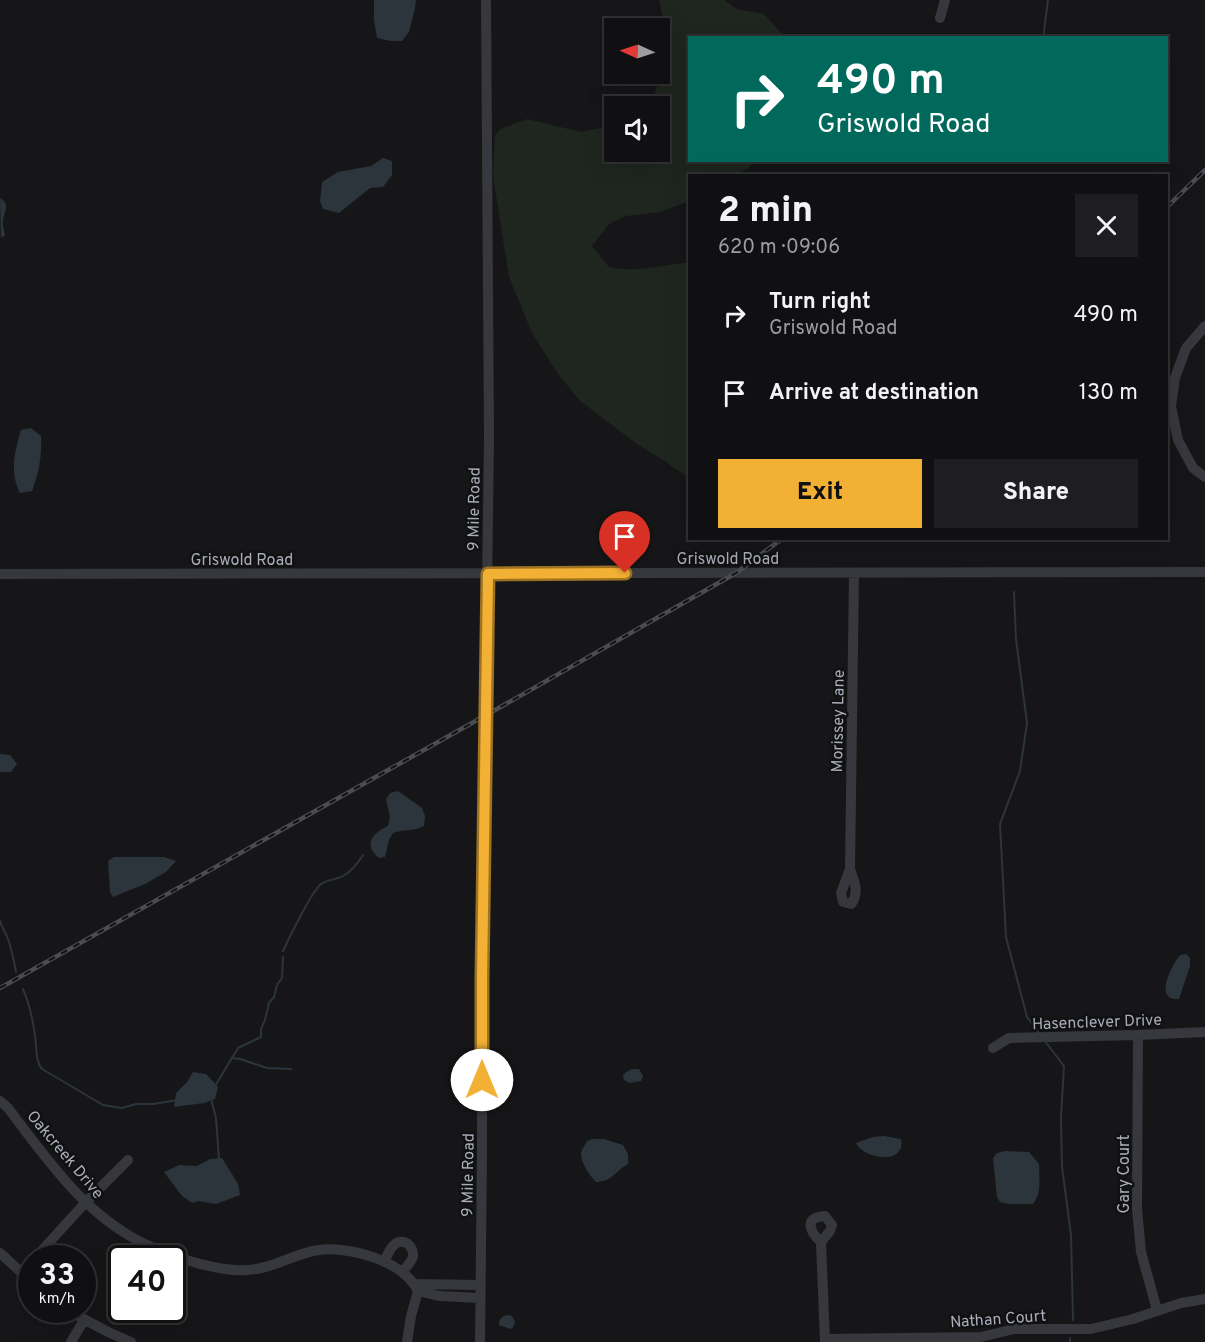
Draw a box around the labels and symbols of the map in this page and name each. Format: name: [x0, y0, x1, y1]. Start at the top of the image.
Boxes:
north arrow: [604, 18, 670, 84]
street label: 9 Mile Road: [464, 467, 486, 551]
pin: [599, 511, 650, 573]
street label: Griswold Road: [677, 550, 779, 570]
street label: Griswold Road: [191, 551, 293, 571]
street label: Morissey Lane: [828, 669, 850, 773]
street label: Hasenclever Drive: [1032, 1011, 1162, 1035]
position arrow: [450, 1048, 514, 1112]
street label: Oakcreek Drive: [22, 1107, 107, 1204]
street label: 9 Mile Road: [458, 1133, 480, 1217]
street label: Gary Court: [1115, 1134, 1135, 1214]
speed limit sign: 40: [108, 1245, 186, 1323]
street label: Nathan Court: [949, 1307, 1047, 1333]

